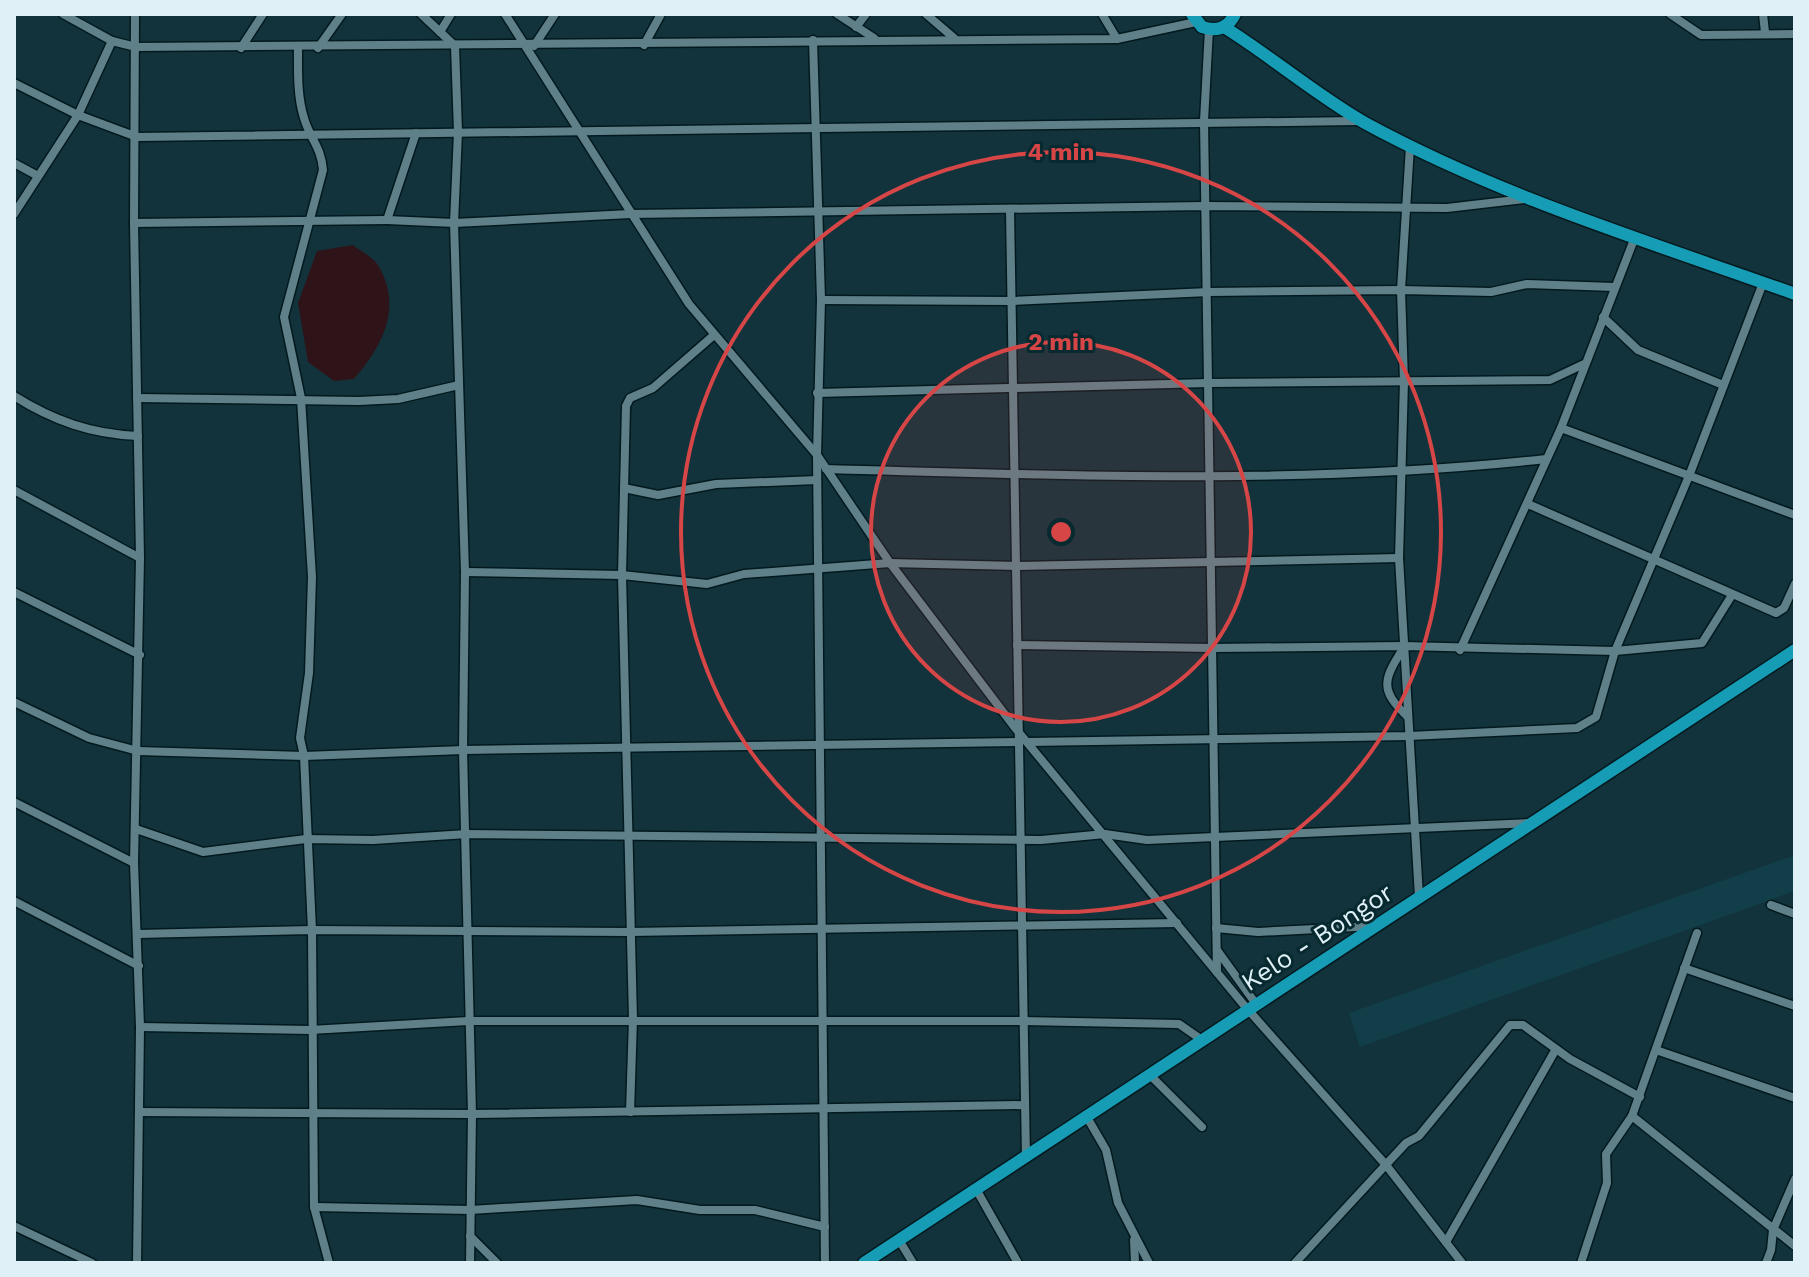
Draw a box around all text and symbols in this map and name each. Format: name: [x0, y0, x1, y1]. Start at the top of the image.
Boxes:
text: 4 min: [1028, 138, 1094, 166]
text: 2 min: [1028, 328, 1094, 356]
centre of rings: [1047, 518, 1075, 546]
street label: Kelo - Bongor: [1236, 877, 1398, 997]

